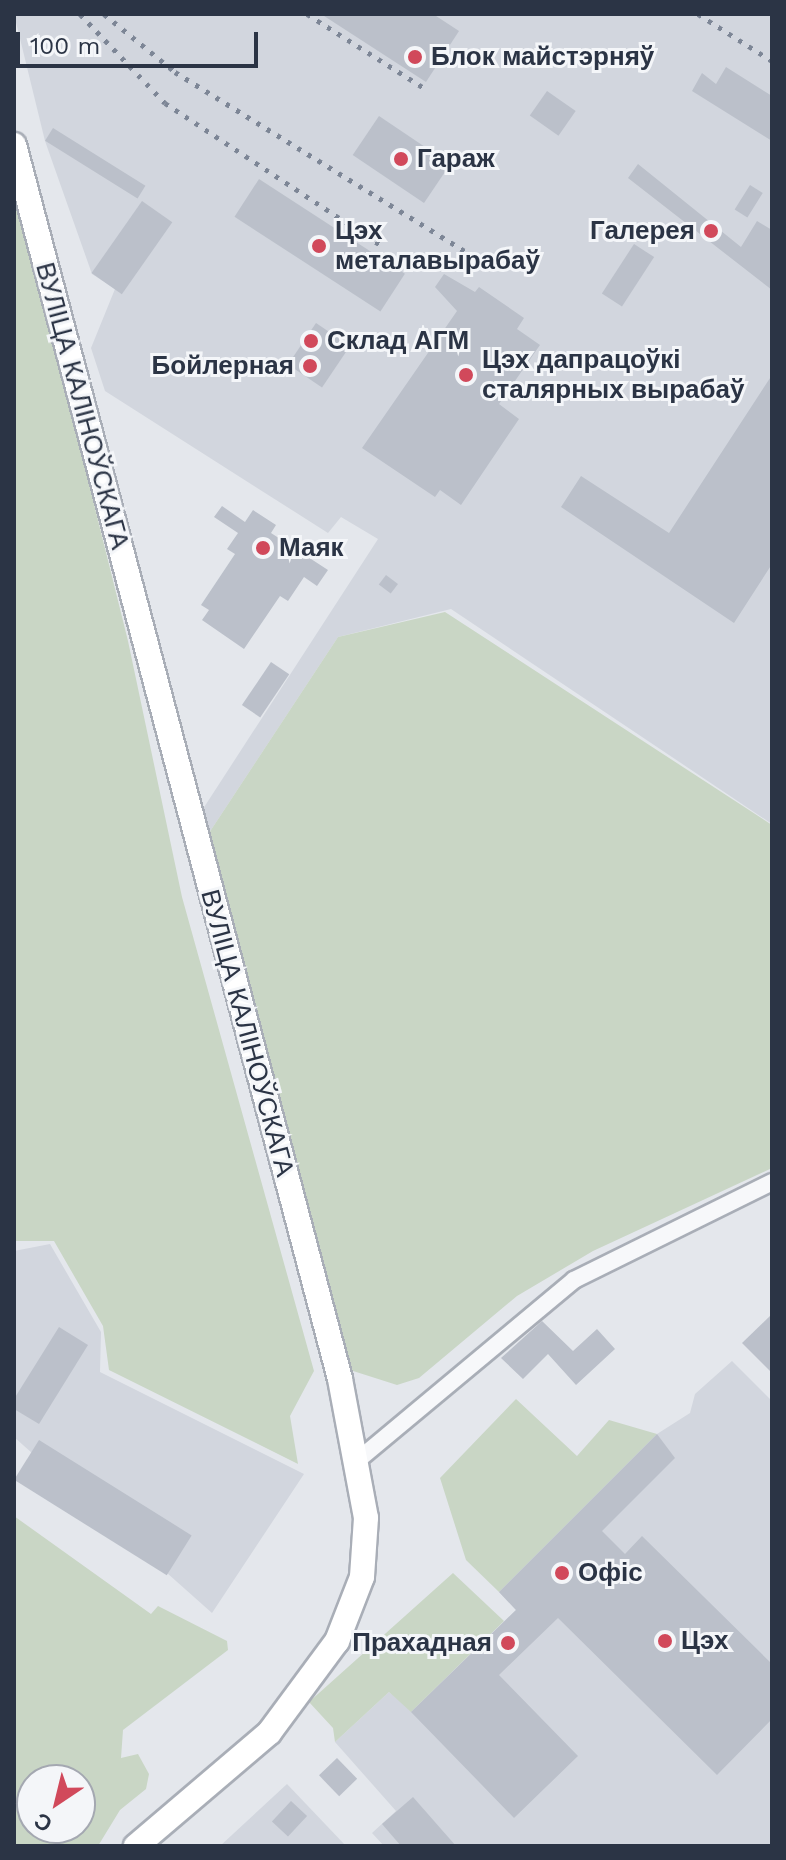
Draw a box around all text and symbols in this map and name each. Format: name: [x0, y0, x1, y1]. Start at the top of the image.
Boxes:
scale bar: [20, 16, 262, 66]
text: 100 m: [30, 32, 100, 60]
place label: Блок майстэрняў: [431, 41, 654, 73]
marker: Блок майстэрняў: [406, 48, 424, 66]
place label: Гараж: [417, 143, 495, 175]
marker: Гараж: [392, 150, 410, 168]
place label: Цэх металавырабаў: [335, 215, 540, 276]
place label: Галерея: [590, 215, 695, 247]
marker: Галерея: [702, 222, 720, 240]
marker: Цэх металавырабаў: [310, 237, 328, 255]
street label: ВУЛІЦА КАЛІНОЎСКАГА: [29, 259, 135, 553]
place label: Склад АГМ: [327, 325, 469, 357]
marker: Склад АГМ: [302, 332, 320, 350]
place label: Цэх дапрацоўкі сталярных вырабаў: [482, 344, 745, 406]
place label: Бойлерная: [152, 350, 294, 382]
marker: Бойлерная: [301, 357, 319, 375]
marker: Цэх дапрацоўкі сталярных вырабаў: [457, 366, 475, 384]
place label: Маяк: [279, 532, 344, 564]
marker: Маяк: [254, 539, 272, 557]
street label: ВУЛІЦА КАЛІНОЎСКАГА: [194, 886, 300, 1180]
place label: Офіс: [578, 1557, 643, 1589]
marker: Офіс: [553, 1564, 571, 1582]
place label: Цэх: [681, 1625, 728, 1657]
place label: Прахадная: [352, 1627, 492, 1659]
marker: Цэх: [656, 1632, 674, 1650]
marker: Прахадная: [499, 1634, 517, 1652]
north arrow: [16, 1764, 96, 1844]
text: С: [29, 1808, 57, 1837]

